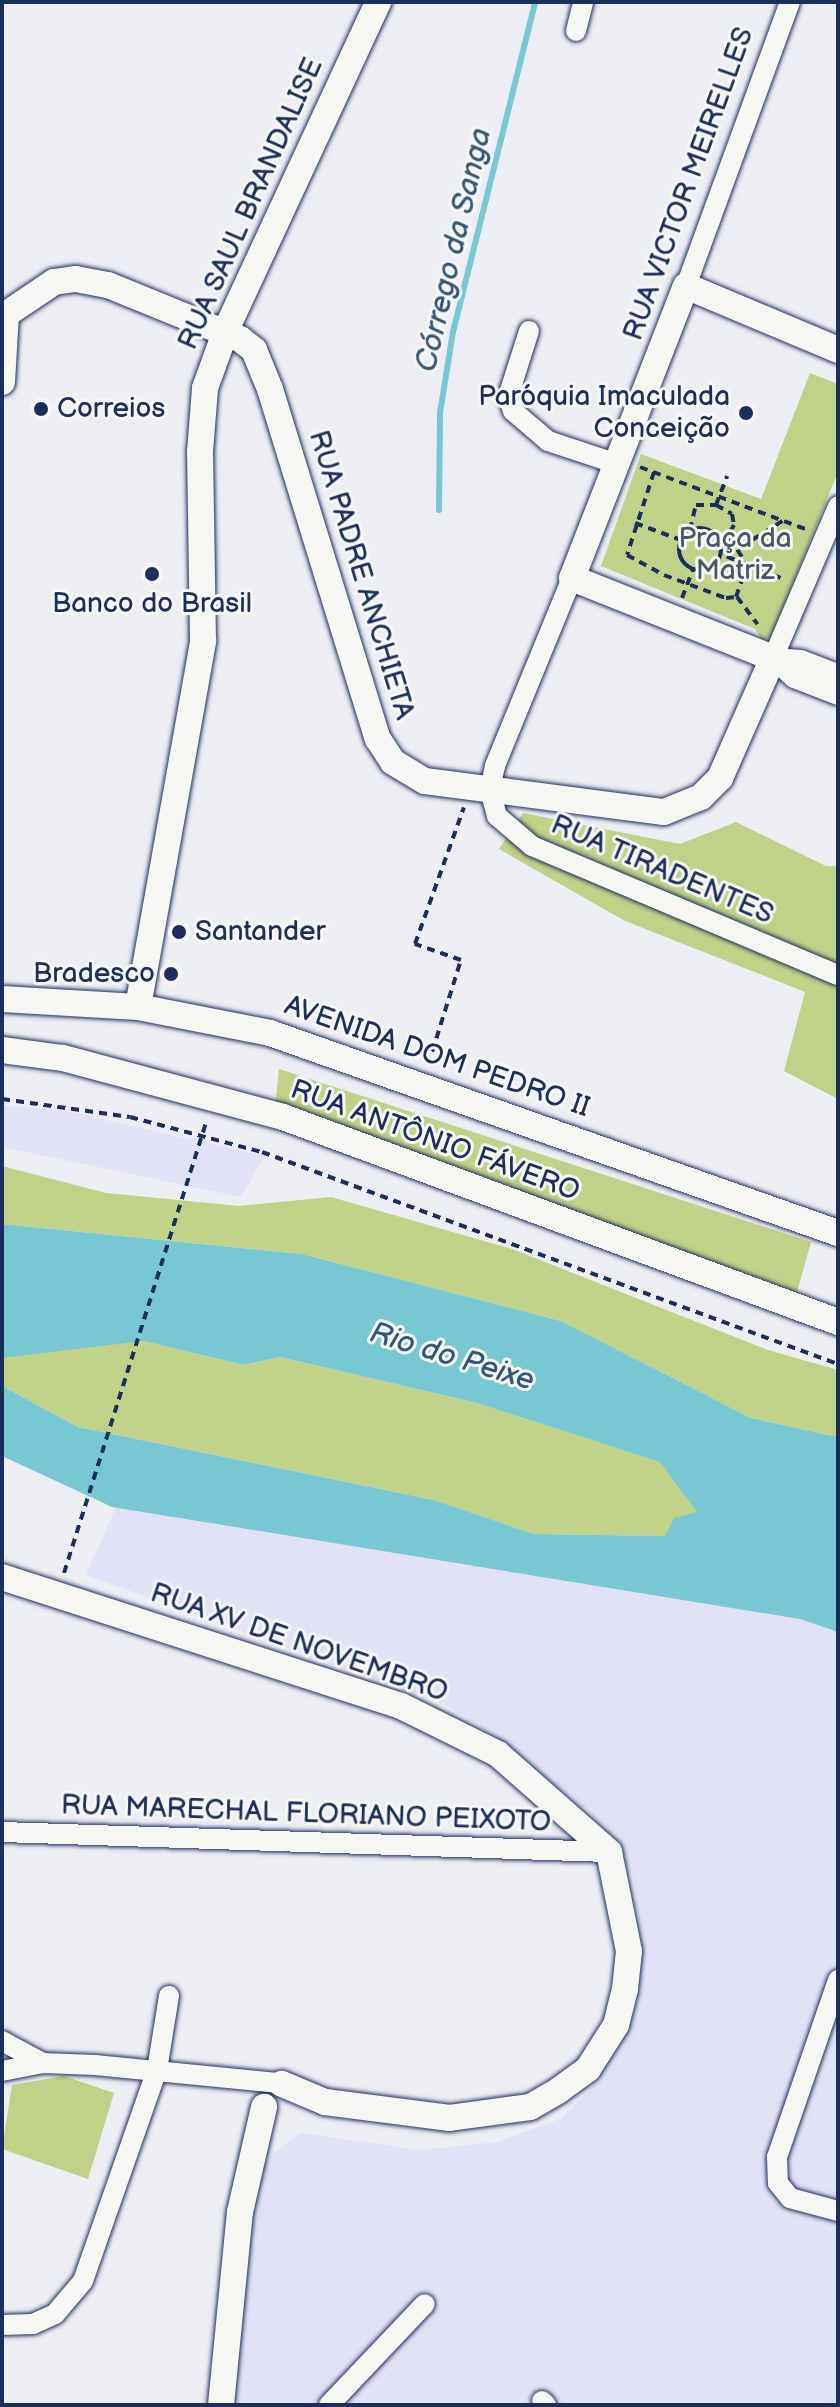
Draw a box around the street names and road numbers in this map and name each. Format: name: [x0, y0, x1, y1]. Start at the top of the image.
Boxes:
street label: RUA VICTOR MEIRELLES: [617, 23, 761, 345]
street label: RUA SAUL BRANDALISE: [171, 53, 331, 355]
street label: RUA PADRE ANCHIETA: [301, 427, 421, 723]
street label: RUA TIRADENTES: [545, 808, 779, 932]
street label: AVENIDA DOM PEDRO II: [280, 989, 594, 1125]
street label: RUA ANTÔNIO FÁVERO: [286, 1073, 584, 1209]
street label: RUA XV DE NOVEMBRO: [145, 1576, 453, 1710]
street label: RUA MARECHAL FLORIANO PEIXOTO: [60, 1789, 552, 1839]

